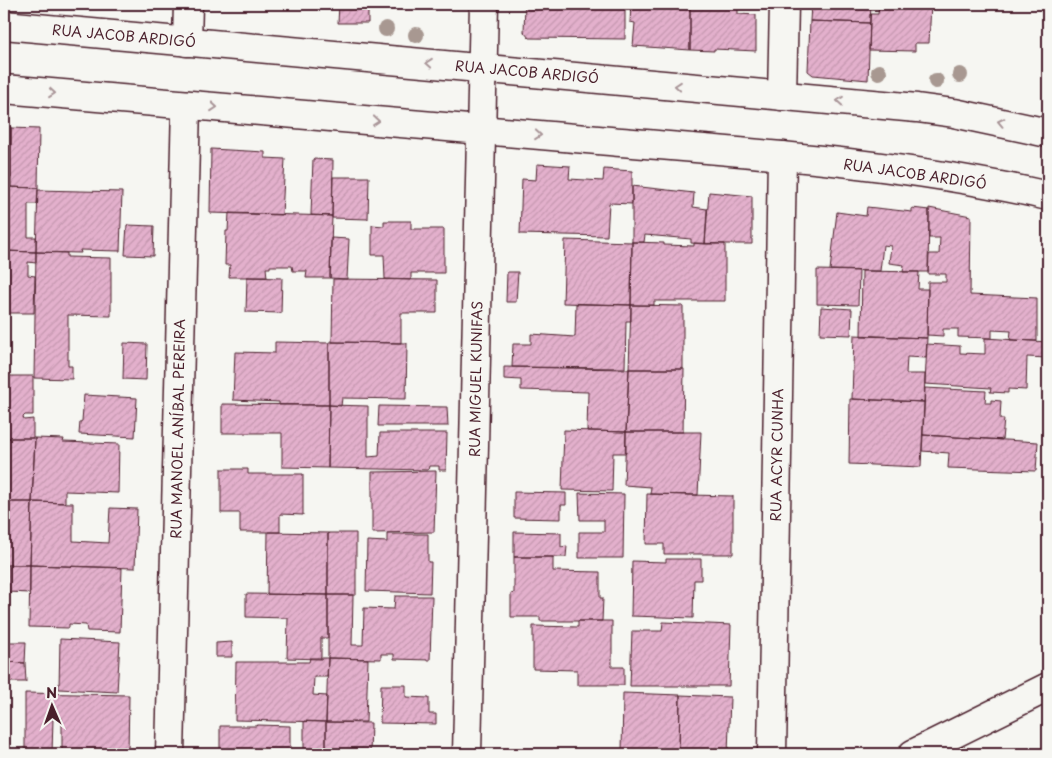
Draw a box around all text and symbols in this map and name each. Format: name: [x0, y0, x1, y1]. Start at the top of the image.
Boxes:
street label: RUA JACOB ARDIGÓ: [51, 19, 197, 52]
street label: RUA JACOB ARDIGÓ: [454, 55, 600, 88]
one-way arrow: [425, 58, 433, 69]
one-way arrow: [674, 81, 682, 92]
one-way arrow: [49, 88, 57, 99]
one-way arrow: [835, 96, 843, 107]
one-way arrow: [211, 101, 219, 112]
one-way arrow: [372, 115, 380, 126]
one-way arrow: [996, 118, 1005, 128]
one-way arrow: [534, 129, 542, 140]
street label: RUA JACOB ARDIGÓ: [842, 153, 988, 194]
street label: RUA MIGUEL KUNIFAS: [464, 301, 487, 457]
street label: RUA MANOEL ANÍBAL PEREIRA: [165, 319, 190, 539]
street label: RUA ACYR CUNHA: [765, 388, 788, 522]
north arrow: [28, 680, 78, 730]
text: N: [46, 682, 57, 703]

